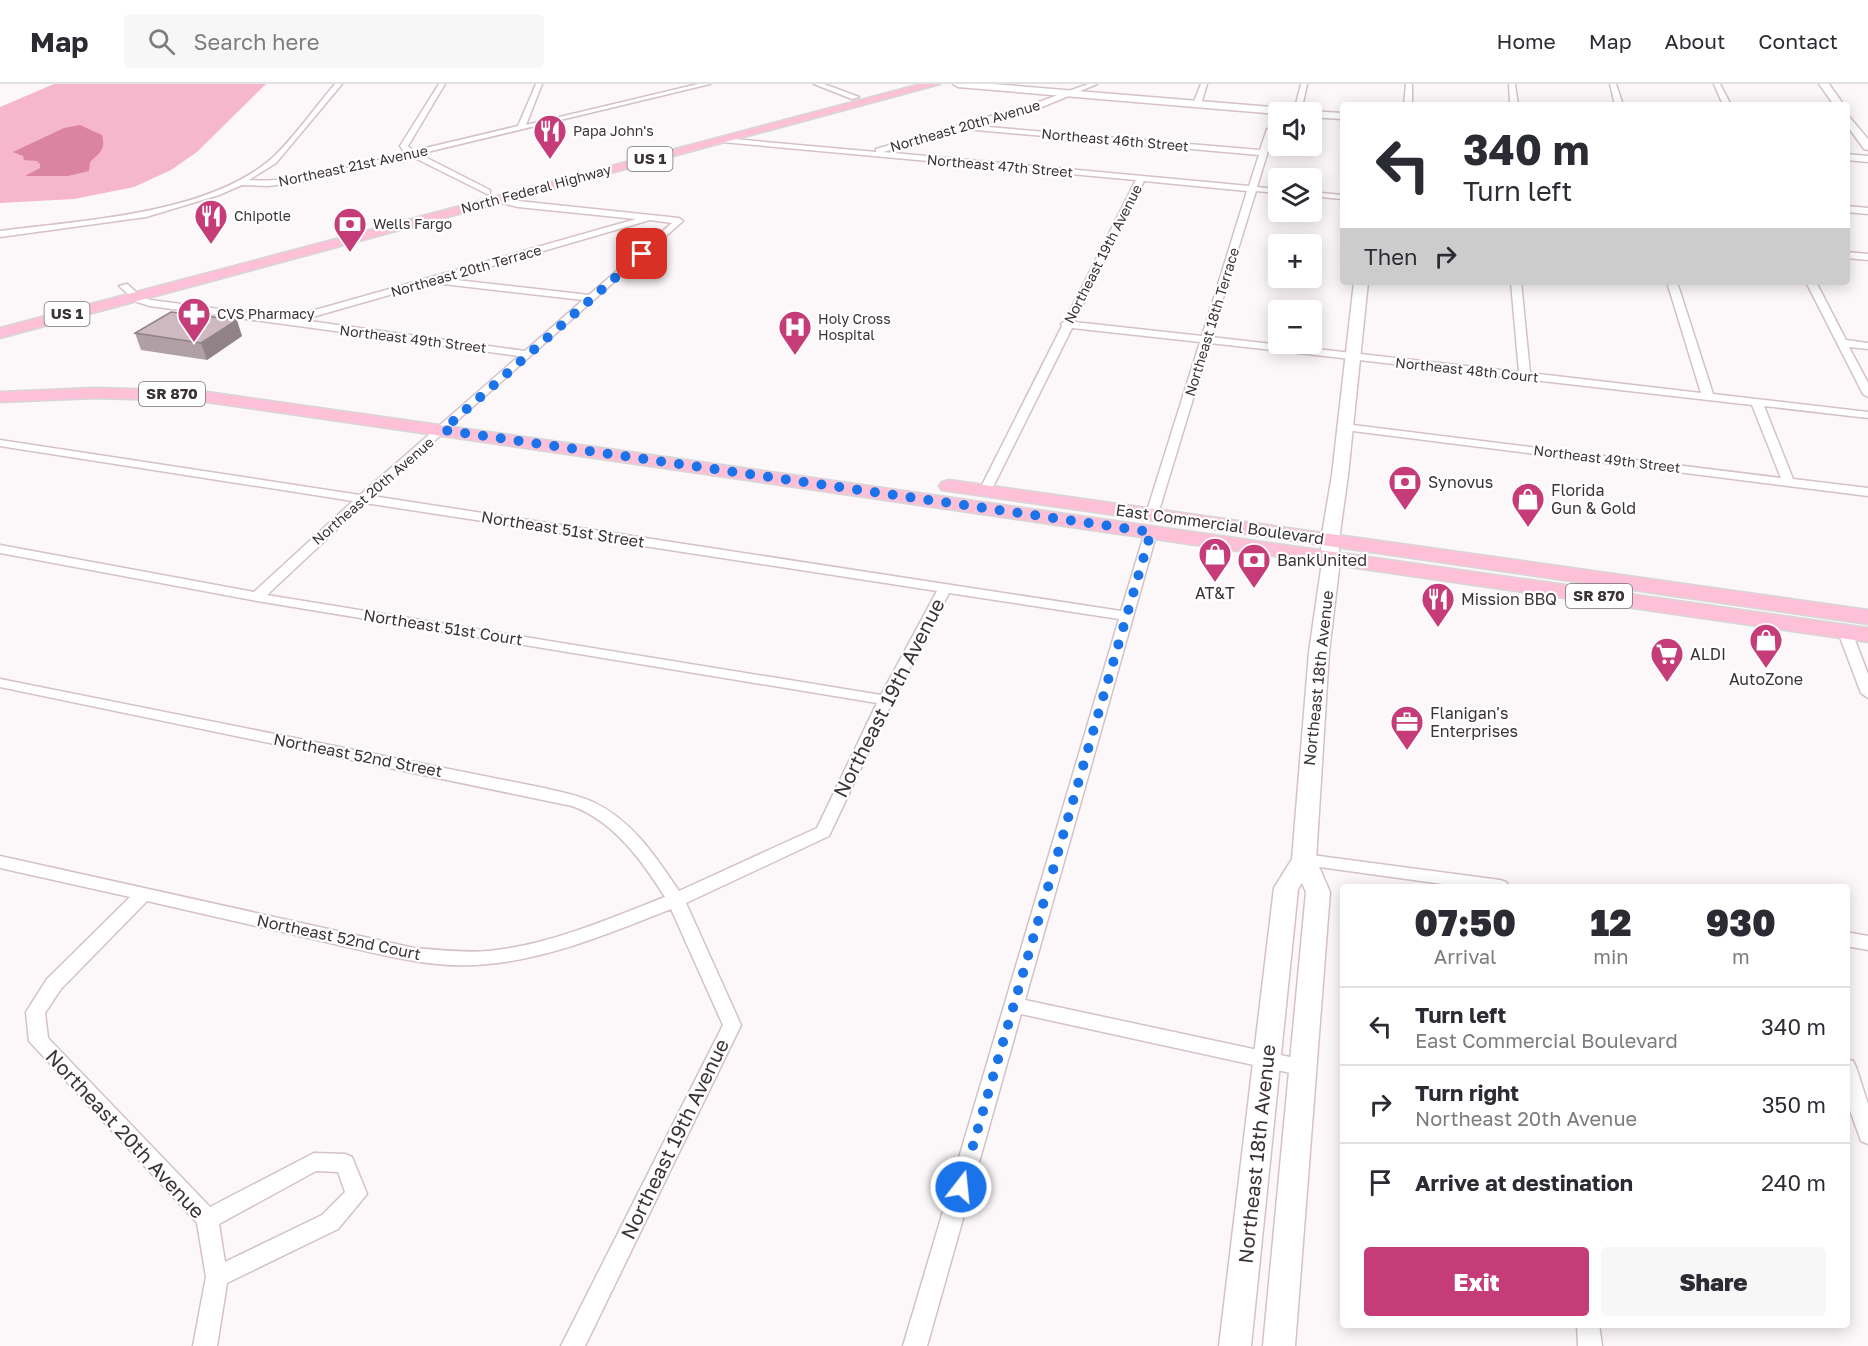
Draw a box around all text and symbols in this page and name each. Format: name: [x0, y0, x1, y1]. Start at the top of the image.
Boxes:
search box: [124, 14, 544, 68]
text: Map: [30, 25, 88, 58]
icon: search: [145, 25, 178, 58]
text: Search here: [193, 28, 319, 55]
text: Home: [1496, 28, 1556, 54]
text: Map: [1589, 28, 1632, 54]
text: About: [1665, 28, 1725, 54]
text: Contact: [1758, 28, 1838, 54]
street label: Northeast 20th Avenue: [888, 96, 1042, 155]
map controls: [1268, 102, 1322, 354]
button: sound: [1268, 102, 1322, 156]
restaurant icon: Papa John's: [532, 113, 568, 160]
place label: Papa John's: [573, 122, 654, 139]
text: 340 m: [1463, 124, 1589, 174]
street label: Northeast 46th Street: [1041, 125, 1189, 154]
icon: left: [1364, 126, 1442, 204]
street label: Northeast 21st Avenue: [277, 141, 429, 190]
road number: US 1: [628, 147, 672, 171]
street label: Northeast 47th Street: [926, 151, 1074, 180]
street label: North Federal Highway: [459, 160, 613, 217]
button: layers: [1268, 168, 1322, 222]
text: Turn left: [1463, 175, 1572, 207]
street label: Northeast 19th Avenue: [1060, 181, 1145, 326]
restaurant icon: Chipotle: [193, 198, 229, 245]
bank icon: Wells Fargo: [332, 206, 368, 253]
place label: Chipotle: [234, 207, 291, 224]
place label: Wells Fargo: [373, 215, 452, 232]
pin: [616, 228, 667, 279]
button: +: [1268, 234, 1322, 288]
icon: arrive: [625, 237, 658, 270]
icon: right: [1429, 240, 1462, 273]
street label: Northeast 20th Terrace: [389, 241, 543, 300]
text: Then: [1364, 243, 1417, 270]
street label: Northeast 18th Terrace: [1181, 245, 1242, 398]
pharmacy icon: CVS Pharmacy: [176, 296, 212, 343]
button: −: [1268, 300, 1322, 354]
road number: US 1: [44, 302, 90, 326]
place label: CVS Pharmacy: [217, 305, 315, 322]
hospital icon: Holy Cross Hospital: [777, 309, 813, 356]
place label: Holy Cross Hospital: [818, 310, 891, 343]
street label: Northeast 49th Street: [339, 321, 487, 356]
street label: Northeast 48th Court: [1395, 354, 1540, 385]
road number: SR 870: [139, 382, 205, 406]
street label: Northeast 20th Avenue: [308, 433, 437, 548]
street label: Northeast 49th Street: [1533, 441, 1681, 476]
bank icon: Synovus: [1387, 464, 1423, 511]
place label: Synovus: [1428, 472, 1493, 492]
place label: Florida Gun & Gold: [1551, 480, 1636, 518]
shop icon: Florida Gun & Gold: [1510, 481, 1546, 528]
street label: East Commercial Boulevard: [1115, 499, 1325, 549]
street label: Northeast 51st Street: [480, 506, 646, 552]
shop icon: AT&T: [1197, 536, 1233, 583]
bank icon: BankUnited: [1236, 542, 1272, 589]
place label: BankUnited: [1277, 550, 1367, 570]
restaurant icon: Mission BBQ: [1420, 581, 1456, 628]
place label: AT&T: [1195, 583, 1235, 603]
road number: SR 870: [1566, 584, 1632, 608]
street label: Northeast 18th Avenue: [1299, 589, 1337, 767]
place label: Mission BBQ: [1461, 589, 1557, 609]
street label: Northeast 19th Avenue: [827, 594, 949, 801]
street label: Northeast 51st Court: [362, 605, 524, 649]
shop icon: AutoZone: [1748, 622, 1784, 669]
supermarket icon: ALDI: [1649, 636, 1685, 683]
place label: ALDI: [1690, 644, 1726, 664]
place label: AutoZone: [1729, 669, 1803, 689]
place label: Flanigan's Enterprises: [1430, 703, 1518, 741]
office icon: Flanigan's Enterprises: [1389, 704, 1425, 751]
street label: Northeast 52nd Street: [272, 729, 444, 781]
text: 07:50: [1414, 901, 1516, 944]
text: 12: [1590, 901, 1632, 944]
text: 930: [1706, 901, 1776, 944]
street label: Northeast 52nd Court: [255, 910, 423, 964]
text: Arrival: [1434, 944, 1496, 968]
text: min: [1593, 944, 1629, 968]
text: m: [1732, 944, 1750, 968]
text: Turn left: [1415, 1001, 1506, 1028]
icon: left: [1364, 1010, 1397, 1043]
text: 340 m: [1761, 1013, 1826, 1040]
text: East Commercial Boulevard: [1415, 1028, 1678, 1052]
street label: Northeast 19th Avenue: [615, 1034, 733, 1243]
street label: Northeast 18th Avenue: [1233, 1043, 1279, 1265]
street label: Northeast 20th Avenue: [41, 1044, 210, 1223]
text: Turn right: [1415, 1079, 1519, 1106]
icon: right: [1364, 1088, 1397, 1121]
text: 350 m: [1762, 1091, 1826, 1118]
text: Northeast 20th Avenue: [1415, 1106, 1637, 1130]
position arrow: [929, 1155, 993, 1219]
icon: arrive: [1364, 1166, 1397, 1199]
text: Arrive at destination: [1415, 1169, 1633, 1196]
text: 240 m: [1761, 1169, 1826, 1196]
button: Exit: [1364, 1247, 1589, 1316]
button: Share: [1601, 1247, 1826, 1316]

